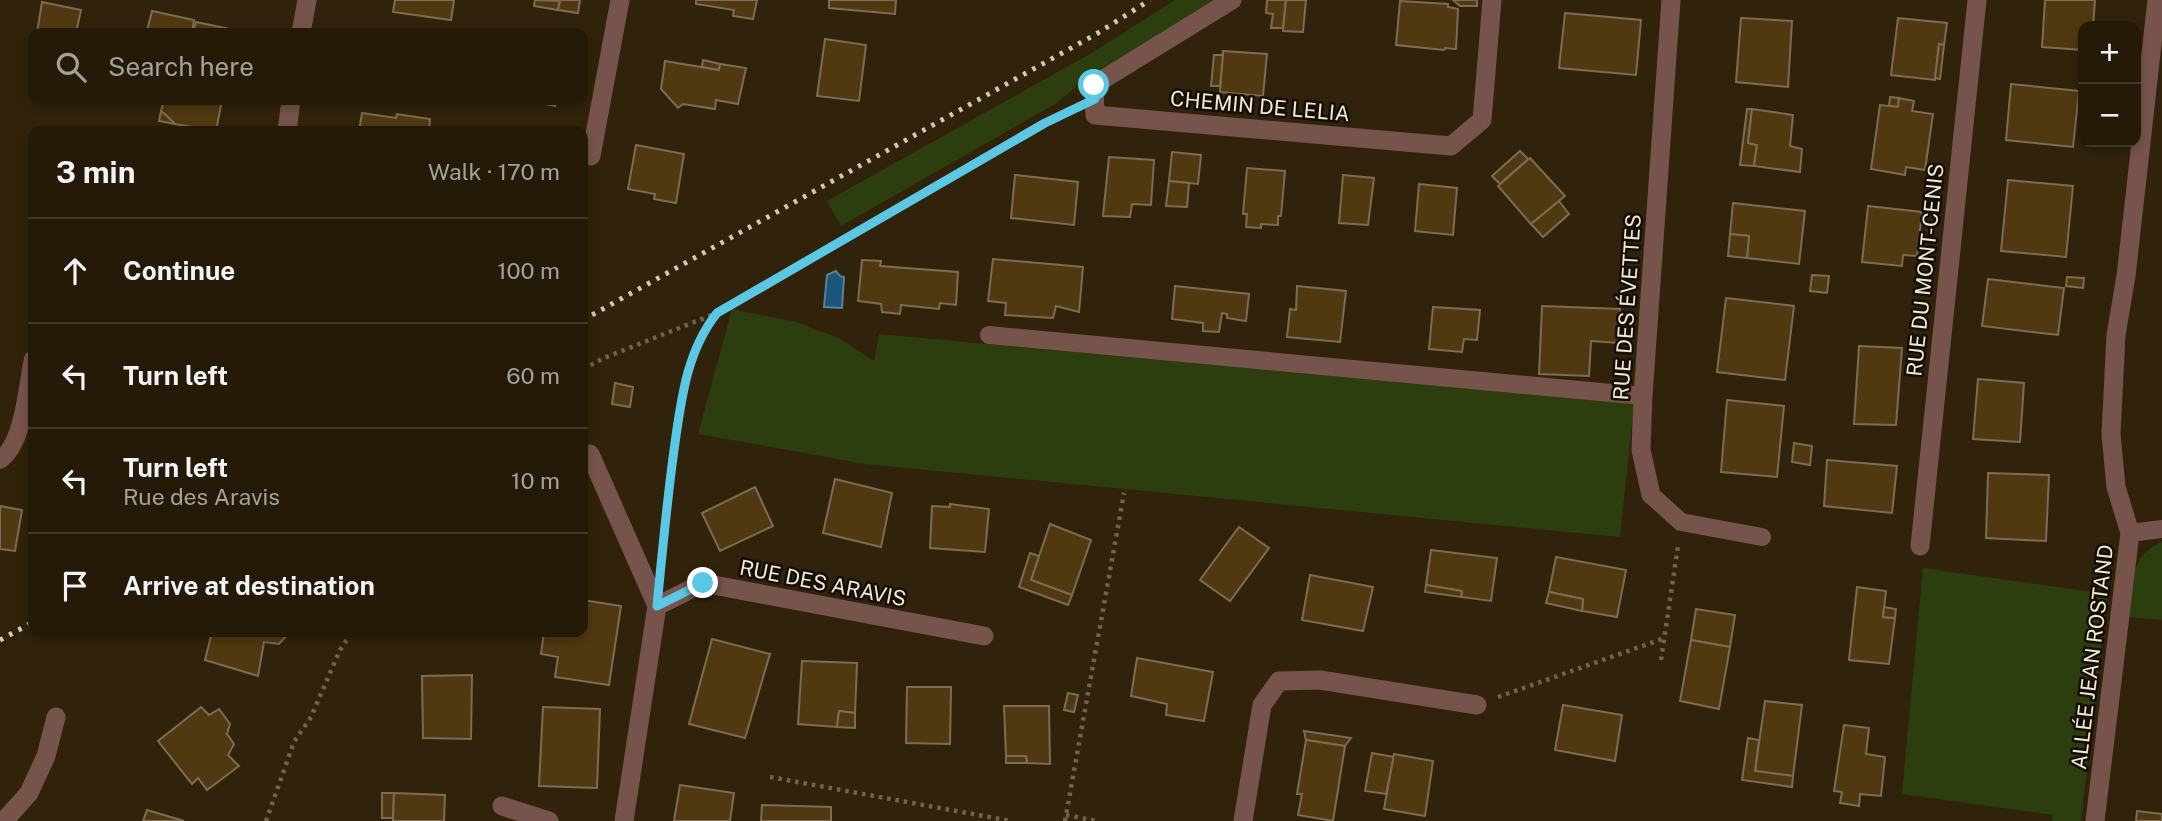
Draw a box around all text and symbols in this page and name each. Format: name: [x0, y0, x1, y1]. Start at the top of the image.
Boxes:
map controls: [2078, 21, 2141, 147]
button: +: [2078, 21, 2141, 84]
search box: [28, 28, 588, 105]
icon: search: [52, 48, 90, 86]
text: Search here: [108, 51, 254, 82]
route start: [1078, 69, 1109, 100]
button: −: [2078, 84, 2141, 147]
street label: CHEMIN DE LELIA: [1169, 86, 1351, 126]
text: 3 min: [56, 154, 135, 190]
text: Walk · 170 m: [428, 158, 560, 185]
street label: RUE DU MONT-CENIS: [1901, 163, 1949, 377]
street label: RUE DES ÉVETTES: [1608, 213, 1646, 401]
icon: ahead: [56, 252, 94, 290]
text: Continue: [123, 255, 235, 286]
text: 100 m: [497, 257, 560, 284]
icon: left: [56, 357, 94, 395]
text: Turn left: [123, 360, 228, 391]
text: 60 m: [506, 362, 560, 389]
text: Turn left: [123, 452, 228, 483]
icon: left: [56, 462, 94, 500]
text: 10 m: [511, 467, 560, 494]
text: Rue des Aravis: [123, 483, 280, 510]
street label: ALLÉE JEAN ROSTAND: [2066, 543, 2118, 771]
street label: RUE DES ARAVIS: [737, 555, 909, 611]
icon: arrive: [56, 567, 94, 605]
route end: [687, 567, 718, 598]
text: Arrive at destination: [123, 570, 375, 601]

